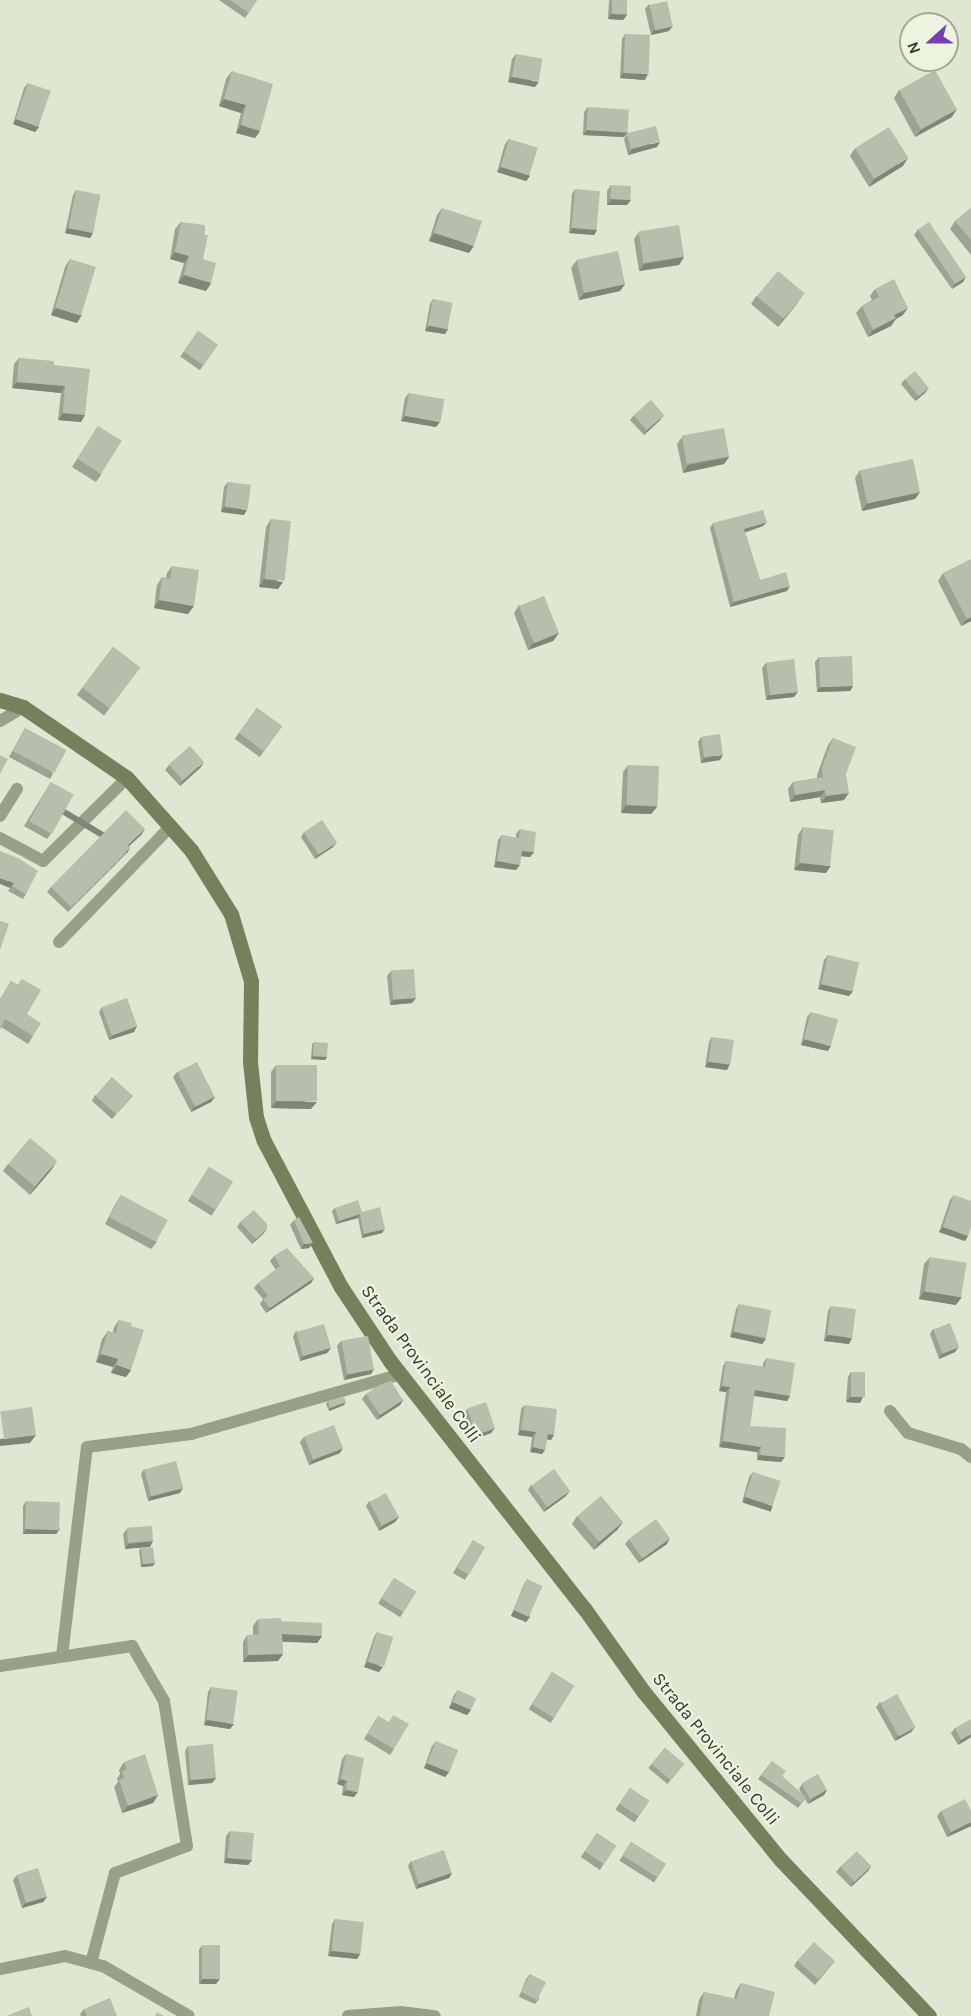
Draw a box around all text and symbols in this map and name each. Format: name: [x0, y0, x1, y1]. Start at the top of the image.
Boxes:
north arrow: [899, 12, 959, 72]
text: N: [903, 39, 925, 57]
street label: Strada Provinciale Colli: [356, 1281, 486, 1447]
street label: Strada Provinciale Colli: [648, 1668, 784, 1830]

